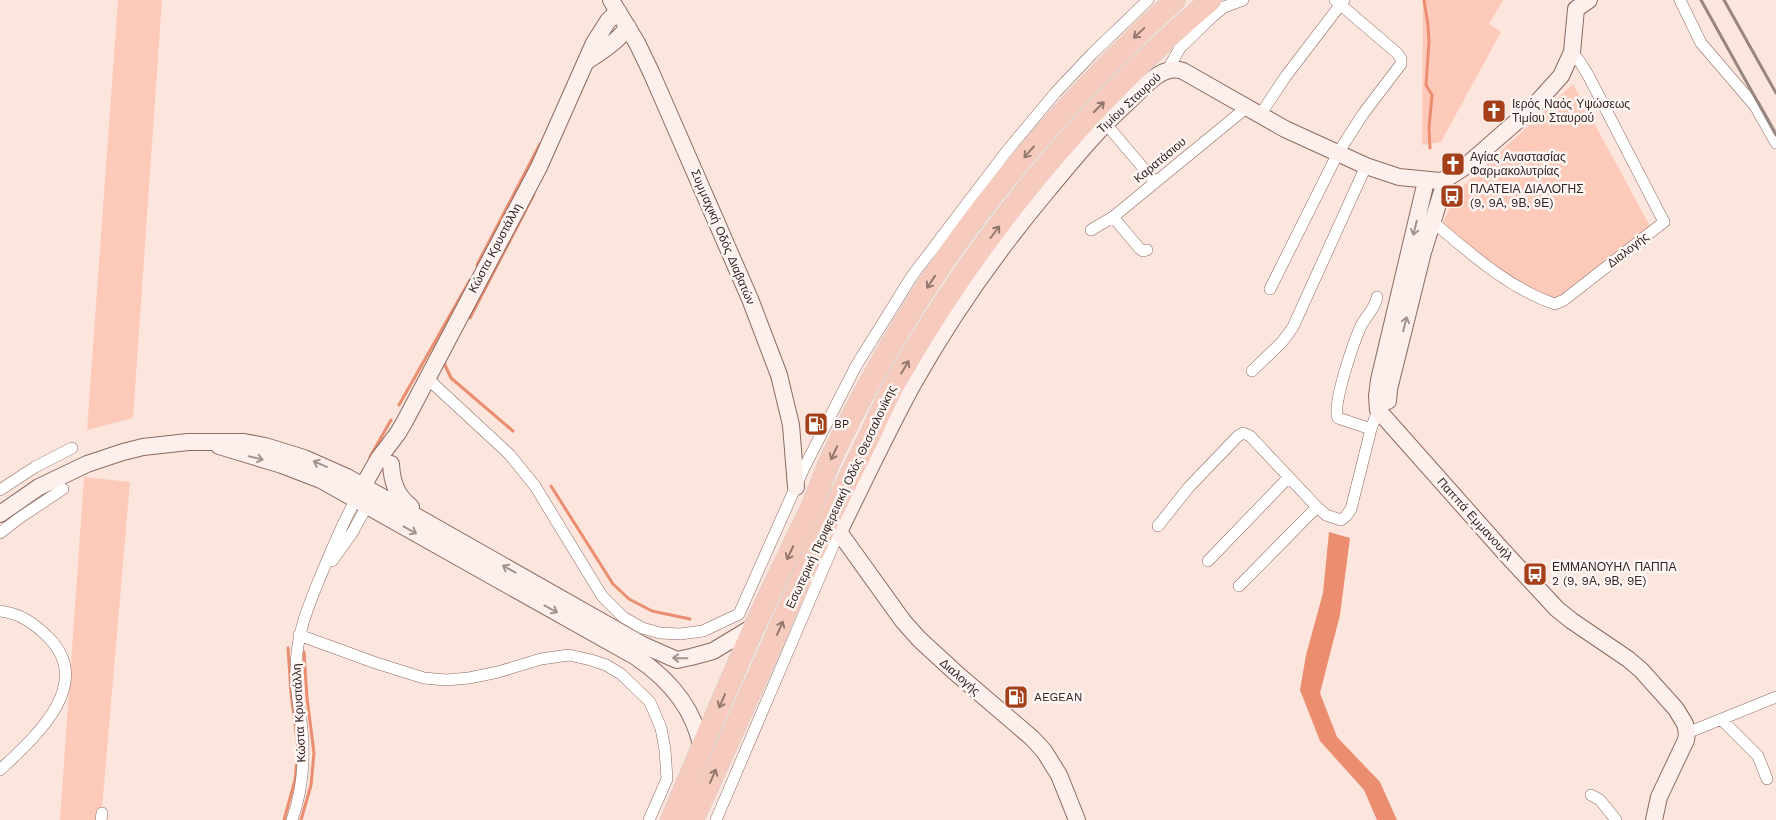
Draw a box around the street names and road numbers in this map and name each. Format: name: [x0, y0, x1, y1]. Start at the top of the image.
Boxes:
street label: Τιμίου Σταυρού: [1094, 70, 1164, 136]
street label: Καρατάσιου: [1131, 134, 1189, 186]
street label: Συμμαχική Οδός Διαβατών: [688, 167, 758, 307]
street label: Κώστα Κρυστάλλη: [466, 201, 524, 295]
street label: Διαλογής: [1605, 229, 1652, 270]
street label: Εσωτερική Περιφερειακή Οδός Θεσσαλονίκης: [783, 383, 899, 611]
street label: Παππά Εμμανουήλ: [1434, 475, 1516, 563]
street label: Διαλογής: [937, 656, 983, 698]
street label: Κώστα Κρυστάλλη: [289, 663, 309, 763]

